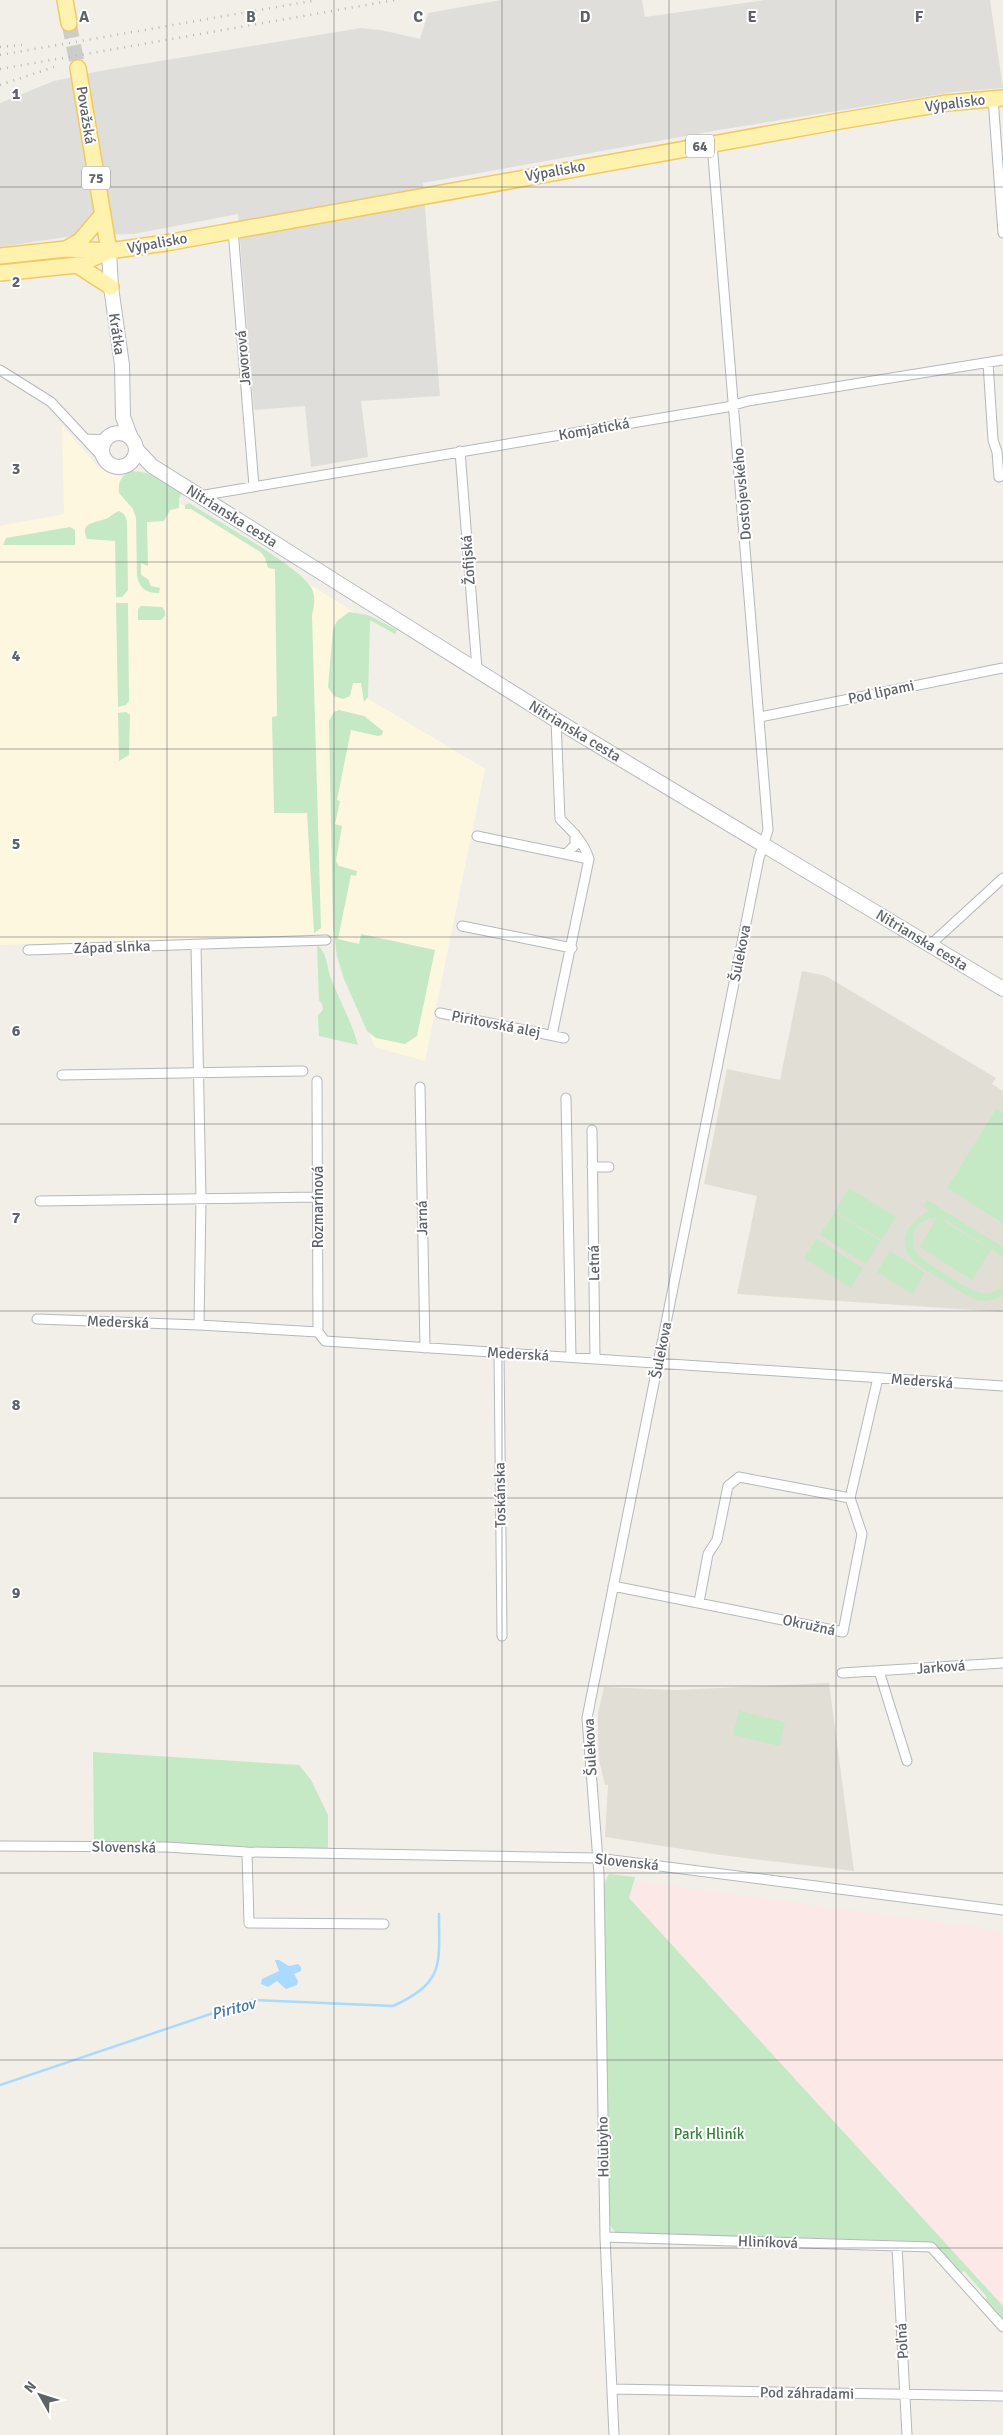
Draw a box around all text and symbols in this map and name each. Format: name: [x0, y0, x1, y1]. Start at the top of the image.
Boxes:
text: A: [79, 7, 90, 27]
text: B: [246, 7, 256, 27]
text: C: [413, 7, 423, 27]
text: D: [580, 7, 591, 27]
text: E: [747, 7, 757, 27]
text: F: [915, 7, 924, 27]
text: 1: [12, 84, 21, 104]
street label: Považská: [73, 85, 99, 145]
street label: Výpalisko: [924, 90, 987, 116]
road number: 64: [686, 134, 714, 158]
street label: Výpalisko: [523, 157, 587, 185]
road number: 75: [82, 167, 110, 190]
street label: Výpalisko: [125, 229, 189, 257]
text: 2: [12, 272, 20, 292]
street label: Krátka: [105, 312, 129, 356]
street label: Javorová: [232, 330, 254, 386]
street label: Komjatická: [557, 414, 631, 444]
street label: Dostojevského: [729, 447, 755, 541]
text: 3: [12, 459, 20, 479]
street label: Nitrianska cesta: [183, 481, 281, 551]
street label: Žofijská: [457, 534, 479, 586]
text: 4: [12, 646, 21, 666]
street label: Pod lipami: [846, 676, 916, 708]
street label: Nitrianska cesta: [526, 697, 624, 765]
text: 5: [12, 834, 20, 854]
street label: Nitrianska cesta: [873, 906, 971, 974]
street label: Šulekova: [725, 923, 754, 983]
street label: Západ slnka: [73, 937, 151, 957]
street label: Piritovská alej: [450, 1007, 542, 1041]
text: 6: [12, 1021, 21, 1041]
street label: Rozmarínová: [309, 1166, 327, 1248]
street label: Jarná: [413, 1200, 431, 1236]
text: 7: [12, 1208, 21, 1228]
street label: Letná: [585, 1245, 603, 1281]
street label: Mederská: [87, 1312, 149, 1332]
street label: Šulekova: [646, 1320, 675, 1380]
street label: Mederská: [486, 1343, 550, 1365]
street label: Mederská: [890, 1370, 954, 1392]
text: 8: [12, 1395, 21, 1415]
street label: Toskánska: [490, 1462, 510, 1528]
text: 9: [12, 1583, 21, 1603]
street label: Okružná: [781, 1611, 837, 1639]
street label: Jarková: [916, 1656, 966, 1678]
street label: Šulekova: [579, 1718, 600, 1776]
street label: Slovenská: [92, 1837, 156, 1857]
street label: Slovenská: [594, 1850, 660, 1874]
water label: Piritov: [209, 1993, 260, 2024]
street label: Holubyho: [593, 2116, 613, 2178]
park label: Park Hliník: [674, 2125, 745, 2143]
street label: Hliníková: [738, 2232, 798, 2252]
street label: Poľná: [892, 2322, 912, 2360]
north arrow: [15, 2370, 65, 2420]
text: N: [21, 2378, 40, 2396]
street label: Pod záhradami: [760, 2383, 854, 2403]

